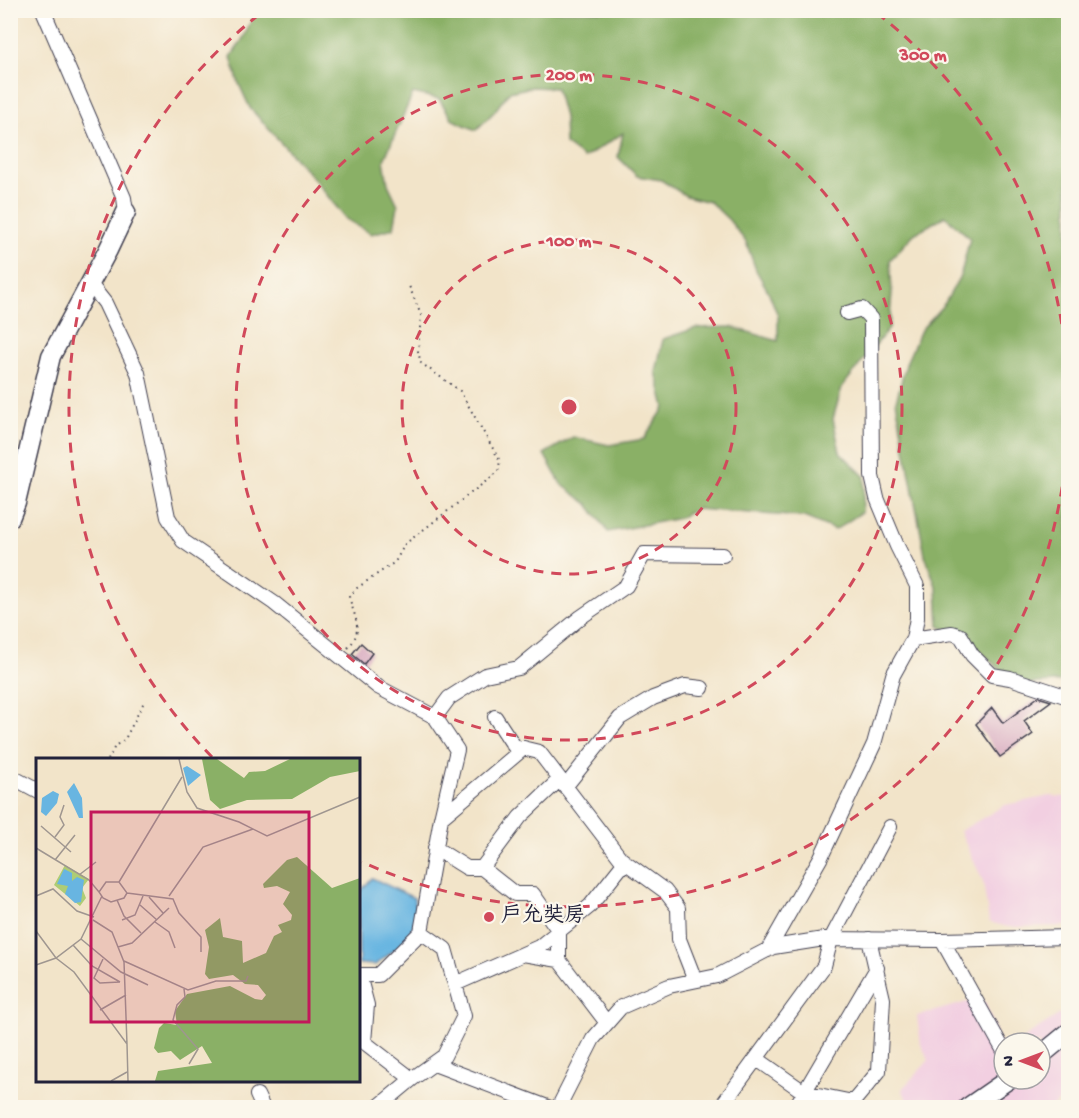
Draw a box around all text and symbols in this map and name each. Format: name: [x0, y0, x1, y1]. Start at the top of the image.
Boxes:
text: 300 m: [899, 46, 947, 67]
text: 200 m: [546, 66, 592, 87]
text: 100 m: [546, 232, 592, 253]
centre of rings: [559, 397, 579, 417]
inset map: [36, 758, 360, 1082]
place label: 户允奘房: [501, 903, 585, 930]
marker: 户允奘房: [482, 910, 496, 924]
north arrow: [992, 1031, 1052, 1091]
text: N: [1001, 1055, 1020, 1066]

